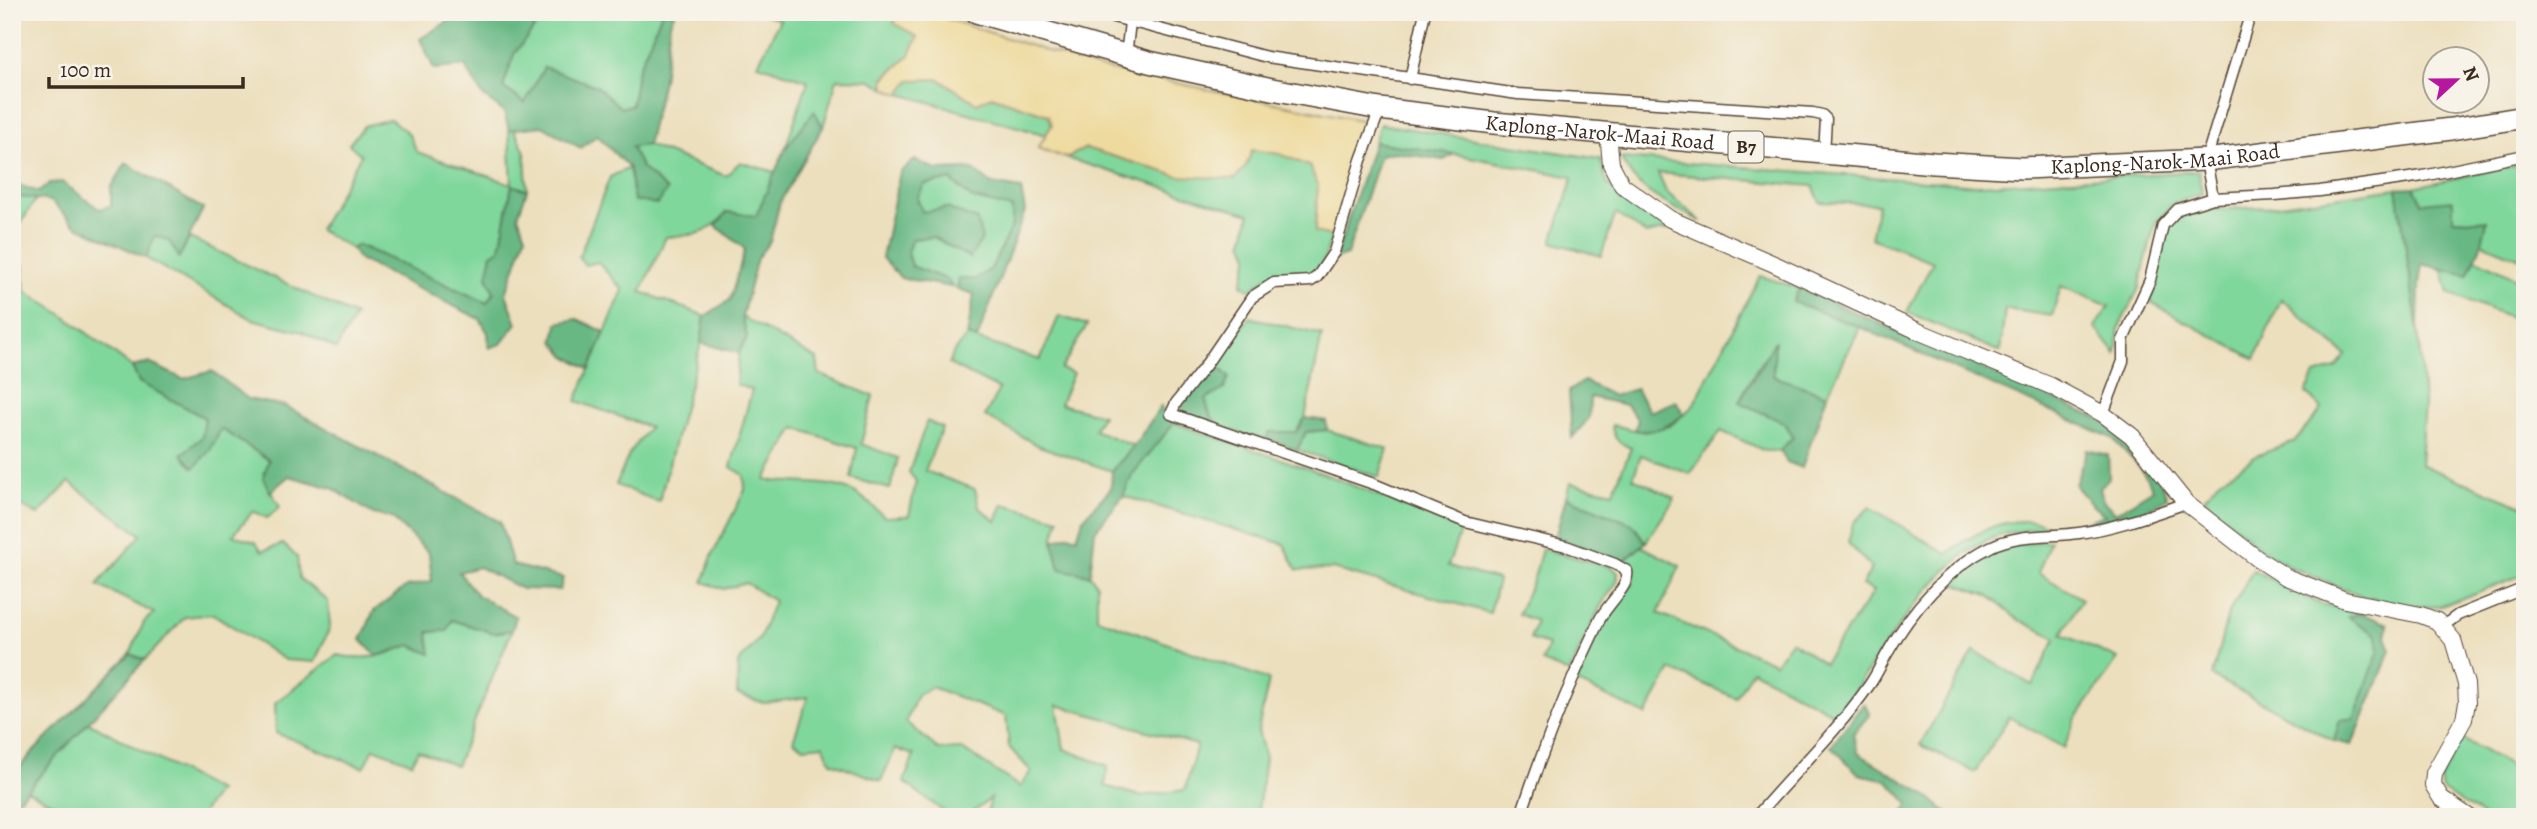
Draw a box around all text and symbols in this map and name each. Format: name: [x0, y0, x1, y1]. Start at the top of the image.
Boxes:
scale bar: [49, 46, 243, 90]
north arrow: [2422, 46, 2492, 116]
text: 100 m: [60, 56, 111, 84]
text: N: [2456, 63, 2486, 85]
street label: Kaplong-Narok-Maai Road: [1484, 108, 1716, 157]
road number: B7: [1728, 132, 1764, 162]
street label: Kaplong-Narok-Maai Road: [2050, 137, 2282, 181]

